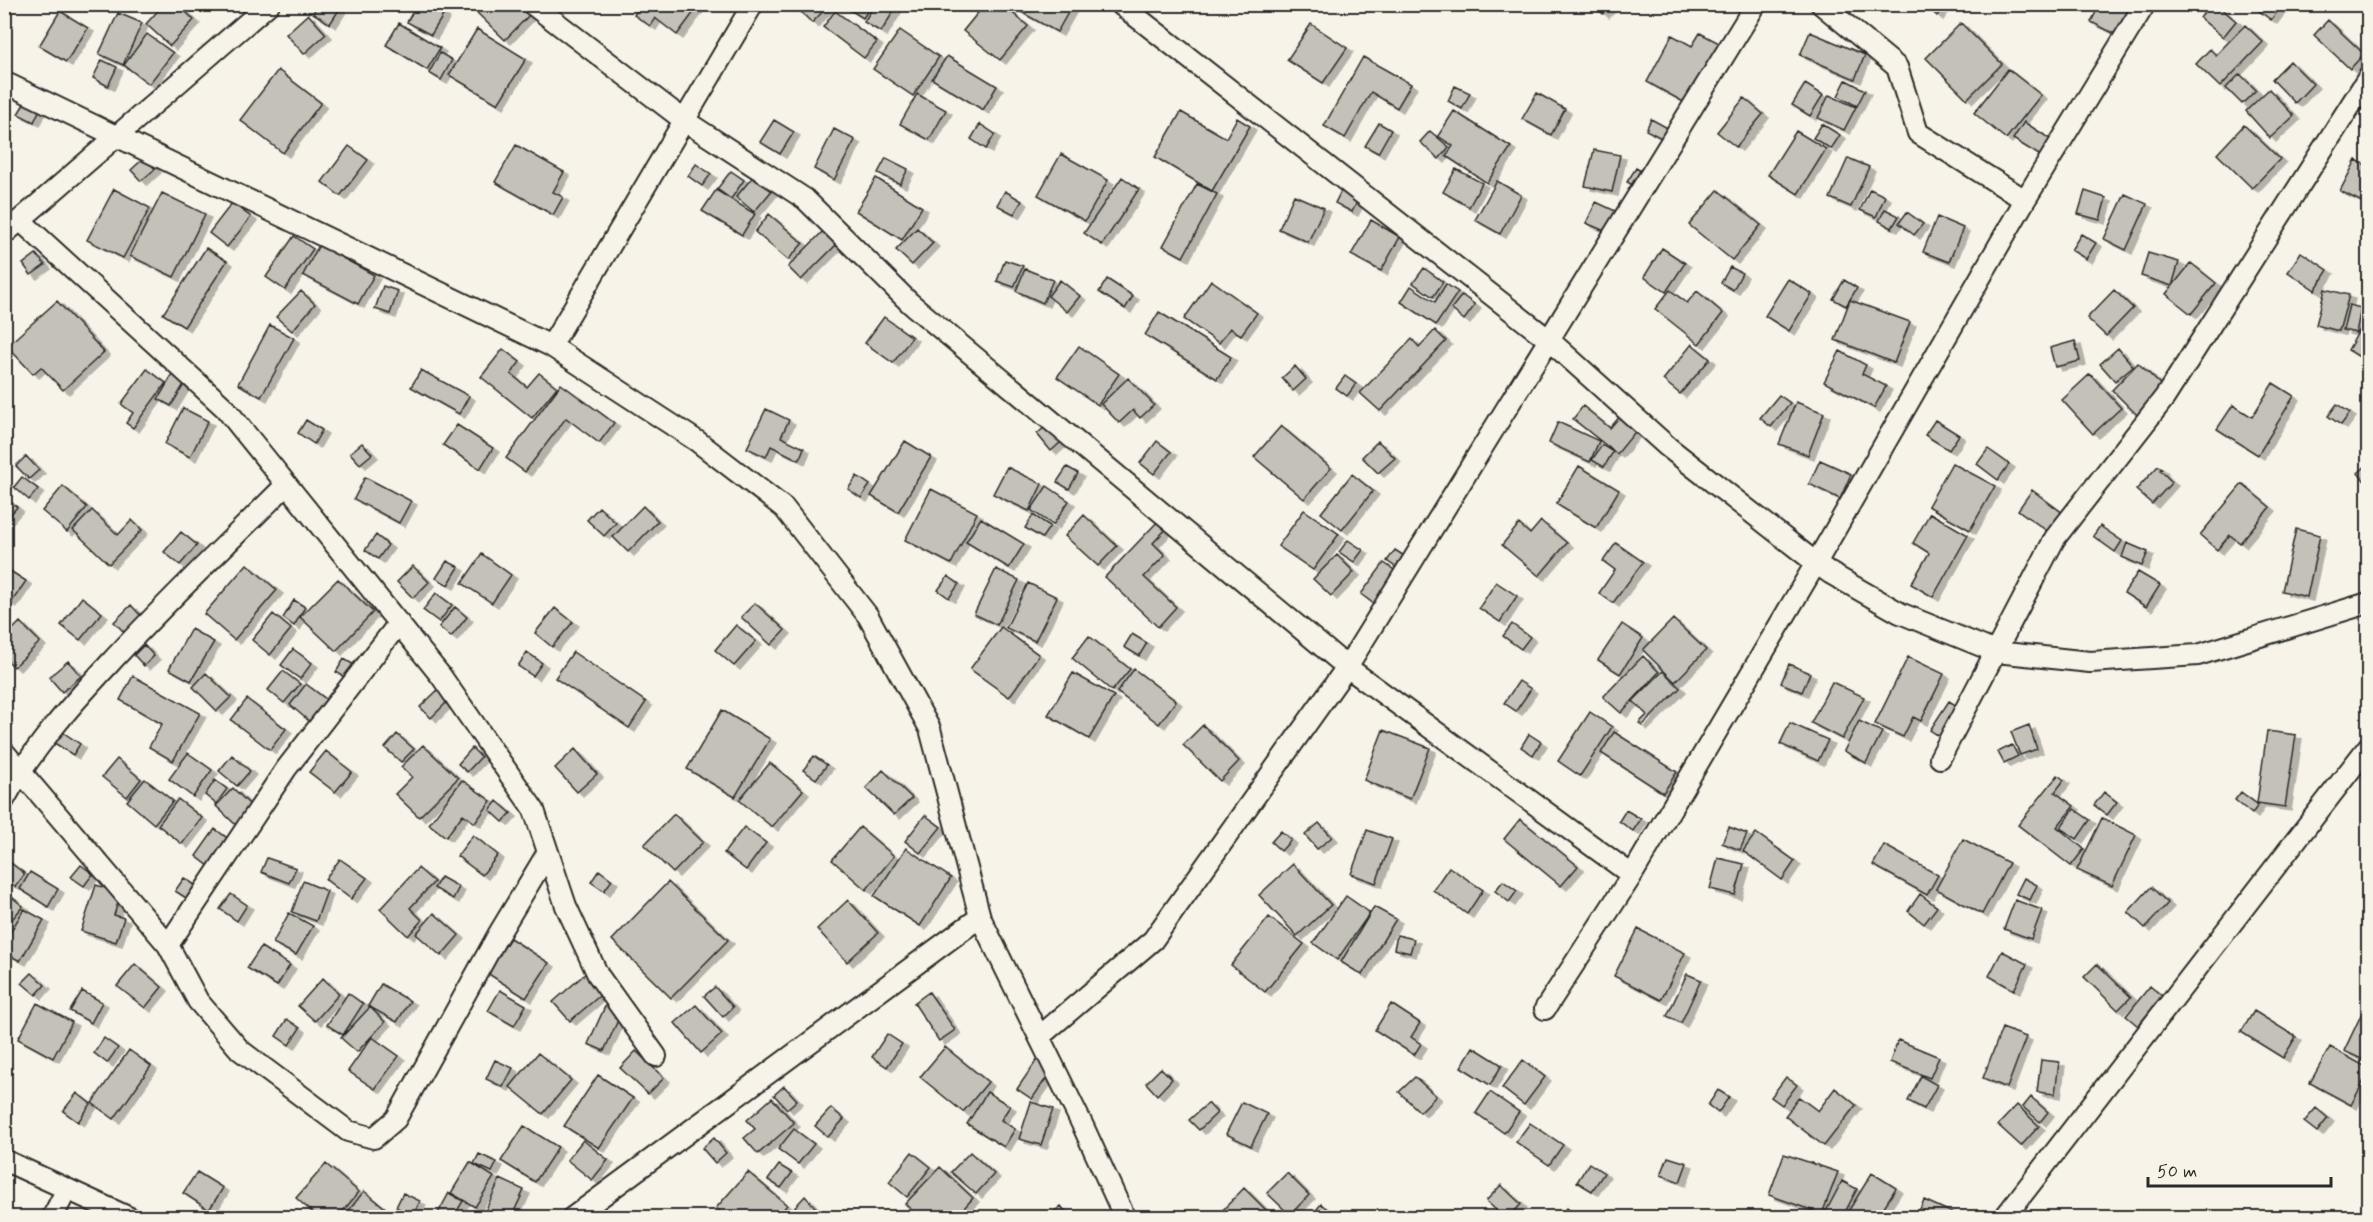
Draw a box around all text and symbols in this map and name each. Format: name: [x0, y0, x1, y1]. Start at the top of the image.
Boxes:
scale bar: [2148, 1150, 2331, 1188]
text: 50 m: [2157, 1160, 2197, 1184]

